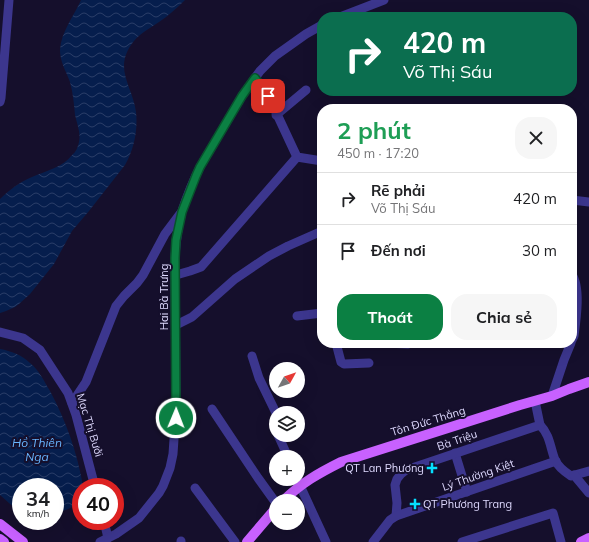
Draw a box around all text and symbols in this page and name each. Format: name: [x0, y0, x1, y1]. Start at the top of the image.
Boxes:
text: 420 m: [403, 25, 486, 60]
icon: right: [337, 28, 389, 80]
text: Võ Thị Sáu: [403, 60, 492, 83]
pin: [251, 79, 285, 113]
icon: arrive: [257, 85, 279, 107]
text: 2 phút: [337, 115, 411, 145]
button: close: [515, 117, 557, 159]
text: 450 m · 17:20: [337, 145, 419, 161]
text: Rẽ phải: [371, 181, 425, 200]
icon: right: [337, 188, 359, 210]
text: 420 m: [513, 189, 557, 208]
text: Võ Thị Sáu: [371, 200, 435, 216]
icon: arrive: [337, 240, 359, 262]
text: Đến nơi: [371, 241, 426, 260]
text: 30 m: [522, 241, 557, 260]
street label: Hai Bà Trưng: [157, 264, 171, 330]
button: Thoát: [337, 294, 443, 340]
button: Chia sẻ: [451, 294, 557, 340]
north arrow: [269, 362, 305, 398]
map controls: [269, 362, 305, 530]
street label: Mạc Thị Bưởi: [74, 392, 106, 458]
position arrow: [155, 397, 197, 439]
street label: Tôn Đức Thắng: [389, 403, 467, 439]
button: layers: [269, 406, 305, 442]
street label: Bà Triệu: [435, 427, 479, 453]
water label: Hồ Thiên Nga: [12, 435, 62, 464]
button: +: [269, 450, 305, 486]
street label: Lý Thường Kiệt: [440, 456, 516, 494]
place label: QT Lan Phương: [345, 461, 424, 475]
marker: QT Lan Phương: [427, 463, 437, 473]
speed limit sign: 40: [72, 478, 124, 530]
text: 34: [26, 486, 50, 511]
button: −: [269, 494, 305, 530]
place label: QT Phương Trang: [423, 497, 512, 511]
marker: QT Phương Trang: [410, 499, 420, 509]
text: km/h: [27, 507, 49, 520]

